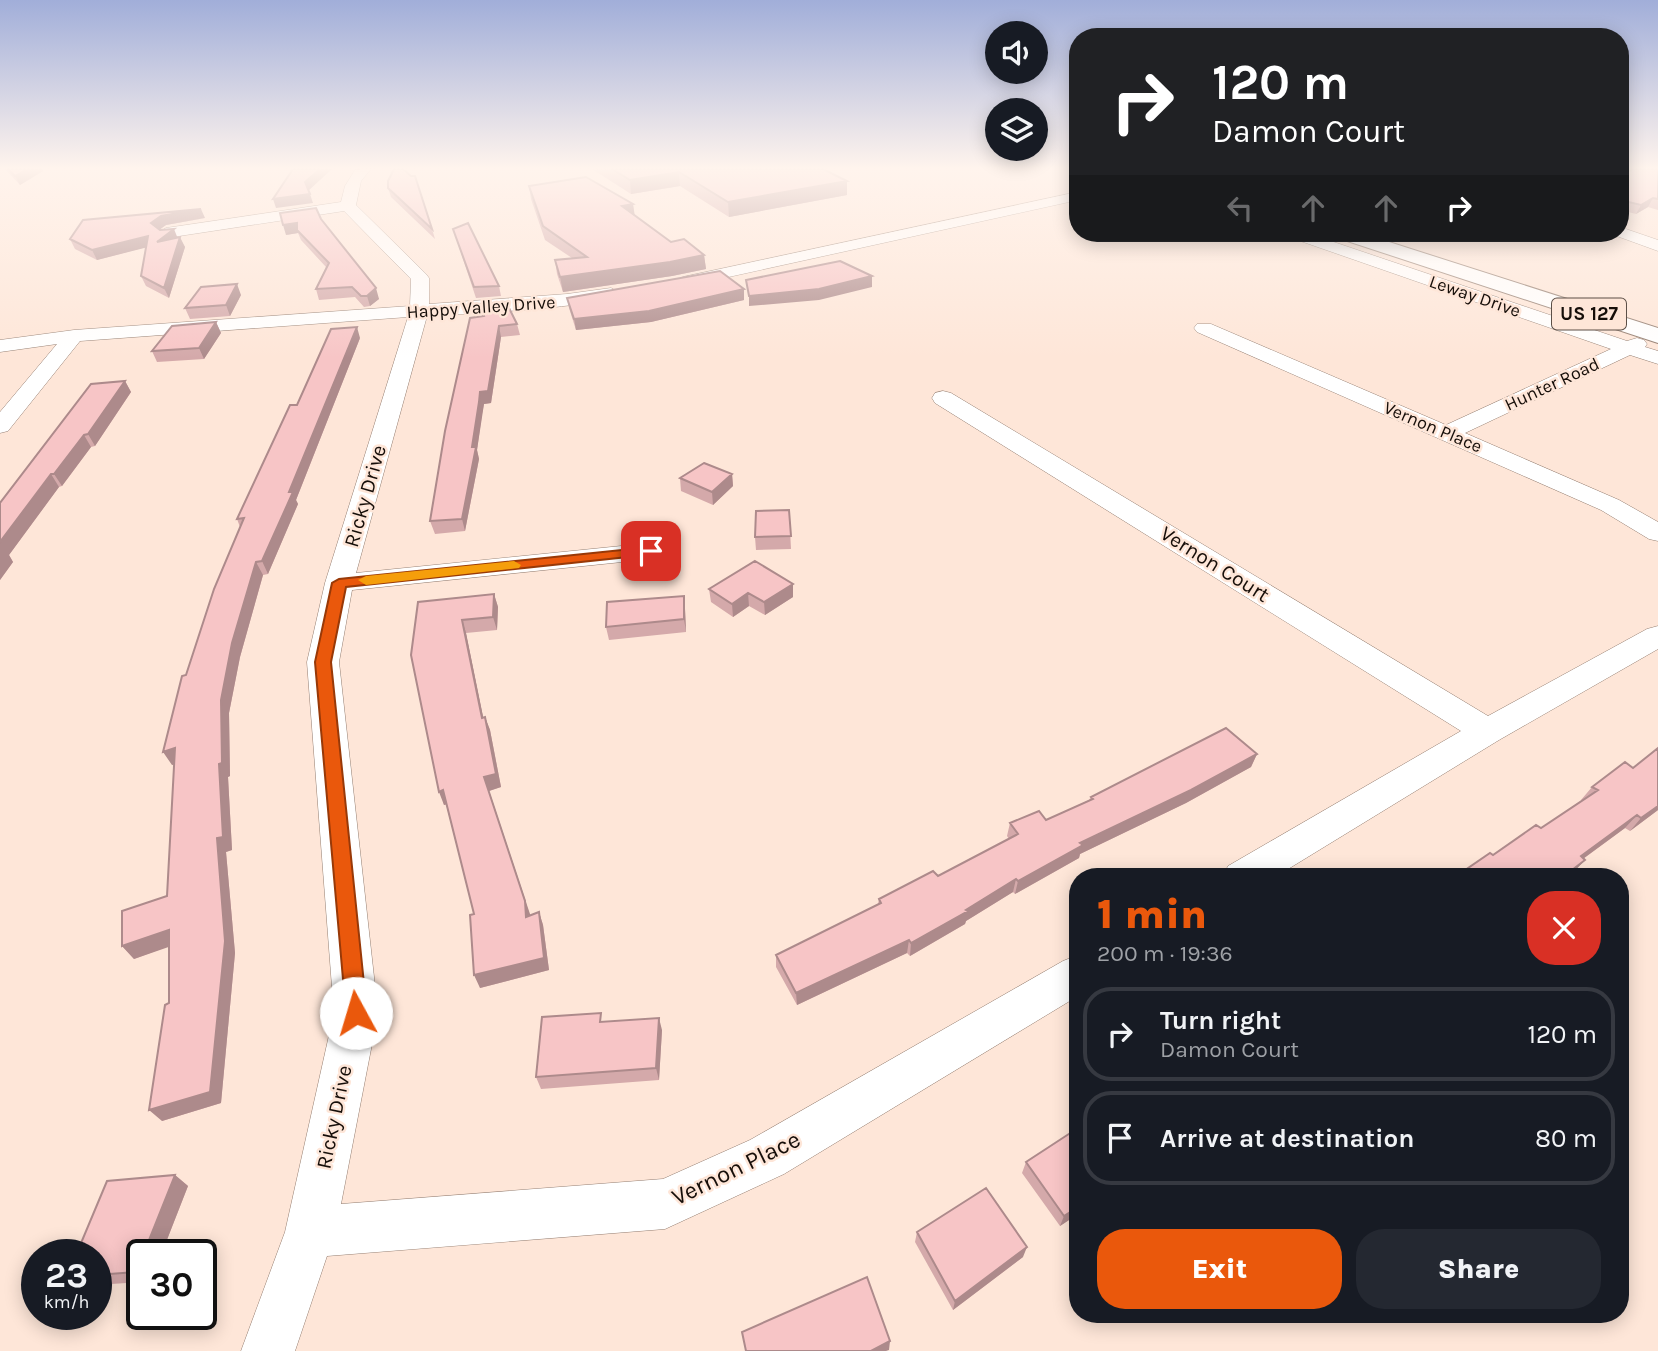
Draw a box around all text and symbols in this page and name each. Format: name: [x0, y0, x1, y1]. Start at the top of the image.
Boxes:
map controls: [985, 21, 1048, 161]
button: sound: [985, 21, 1048, 84]
text: 120 m: [1212, 54, 1349, 111]
icon: right: [1097, 56, 1188, 147]
button: layers: [985, 98, 1048, 161]
text: Damon Court: [1212, 113, 1405, 150]
icon: left: [1221, 189, 1259, 227]
icon: ahead: [1294, 189, 1332, 227]
icon: ahead: [1367, 189, 1405, 227]
icon: right: [1440, 189, 1478, 227]
street label: Leway Drive: [1426, 270, 1524, 322]
street label: Happy Valley Drive: [406, 291, 556, 323]
road number: US 127: [1552, 298, 1626, 330]
street label: Hunter Road: [1501, 352, 1603, 416]
street label: Vernon Place: [1381, 396, 1485, 458]
street label: Ricky Drive: [339, 442, 391, 550]
pin: [621, 521, 681, 581]
street label: Vernon Court: [1156, 521, 1274, 607]
icon: arrive: [632, 532, 670, 570]
text: 1 min: [1097, 889, 1207, 939]
button: close: [1527, 891, 1601, 965]
text: 200 m · 19:36: [1097, 940, 1233, 967]
position arrow: [319, 976, 393, 1050]
text: Turn right: [1160, 1005, 1281, 1036]
icon: right: [1101, 1015, 1139, 1053]
text: 120 m: [1527, 1019, 1597, 1050]
text: Damon Court: [1160, 1036, 1299, 1063]
street label: Ricky Drive: [311, 1063, 357, 1171]
icon: arrive: [1101, 1119, 1139, 1157]
text: Arrive at destination: [1160, 1123, 1414, 1154]
text: 80 m: [1535, 1123, 1597, 1154]
street label: Vernon Place: [667, 1125, 805, 1211]
button: Exit: [1097, 1229, 1342, 1309]
button: Share: [1356, 1229, 1601, 1309]
speed limit sign: 30: [126, 1239, 217, 1330]
text: 23: [45, 1255, 88, 1296]
text: km/h: [44, 1291, 89, 1313]

